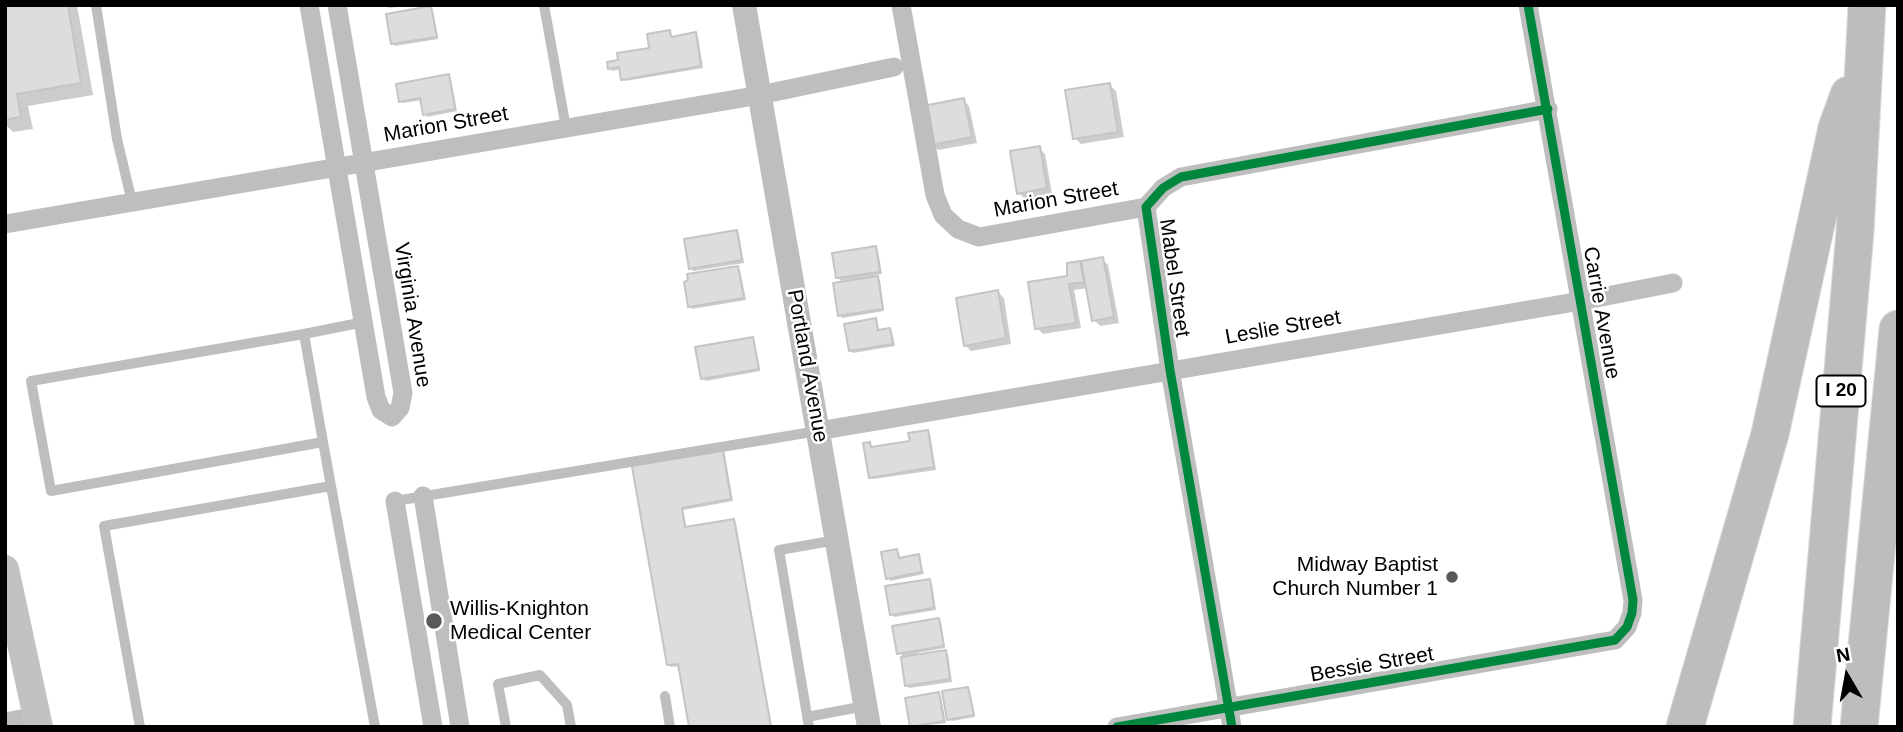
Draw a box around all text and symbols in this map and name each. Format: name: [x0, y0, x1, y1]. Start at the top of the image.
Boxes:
street label: Marion Street: [382, 102, 510, 148]
street label: Marion Street: [992, 177, 1120, 223]
street label: Mabel Street: [1153, 217, 1195, 339]
street label: Virginia Avenue: [388, 241, 436, 389]
street label: Carrie Avenue: [1577, 245, 1625, 381]
street label: Portland Avenue: [781, 288, 833, 444]
street label: Leslie Street: [1223, 305, 1343, 351]
road number: I 20: [1816, 376, 1866, 406]
place label: Midway Baptist Church Number 1: [1272, 552, 1438, 602]
marker: Midway Baptist Church Number 1: [1444, 569, 1460, 585]
place label: Willis-Knighton Medical Center: [450, 596, 591, 646]
marker: Willis-Knighton Medical Center: [424, 611, 444, 631]
north arrow: [1812, 641, 1882, 711]
street label: Bessie Street: [1308, 642, 1436, 688]
text: N: [1835, 643, 1852, 666]

